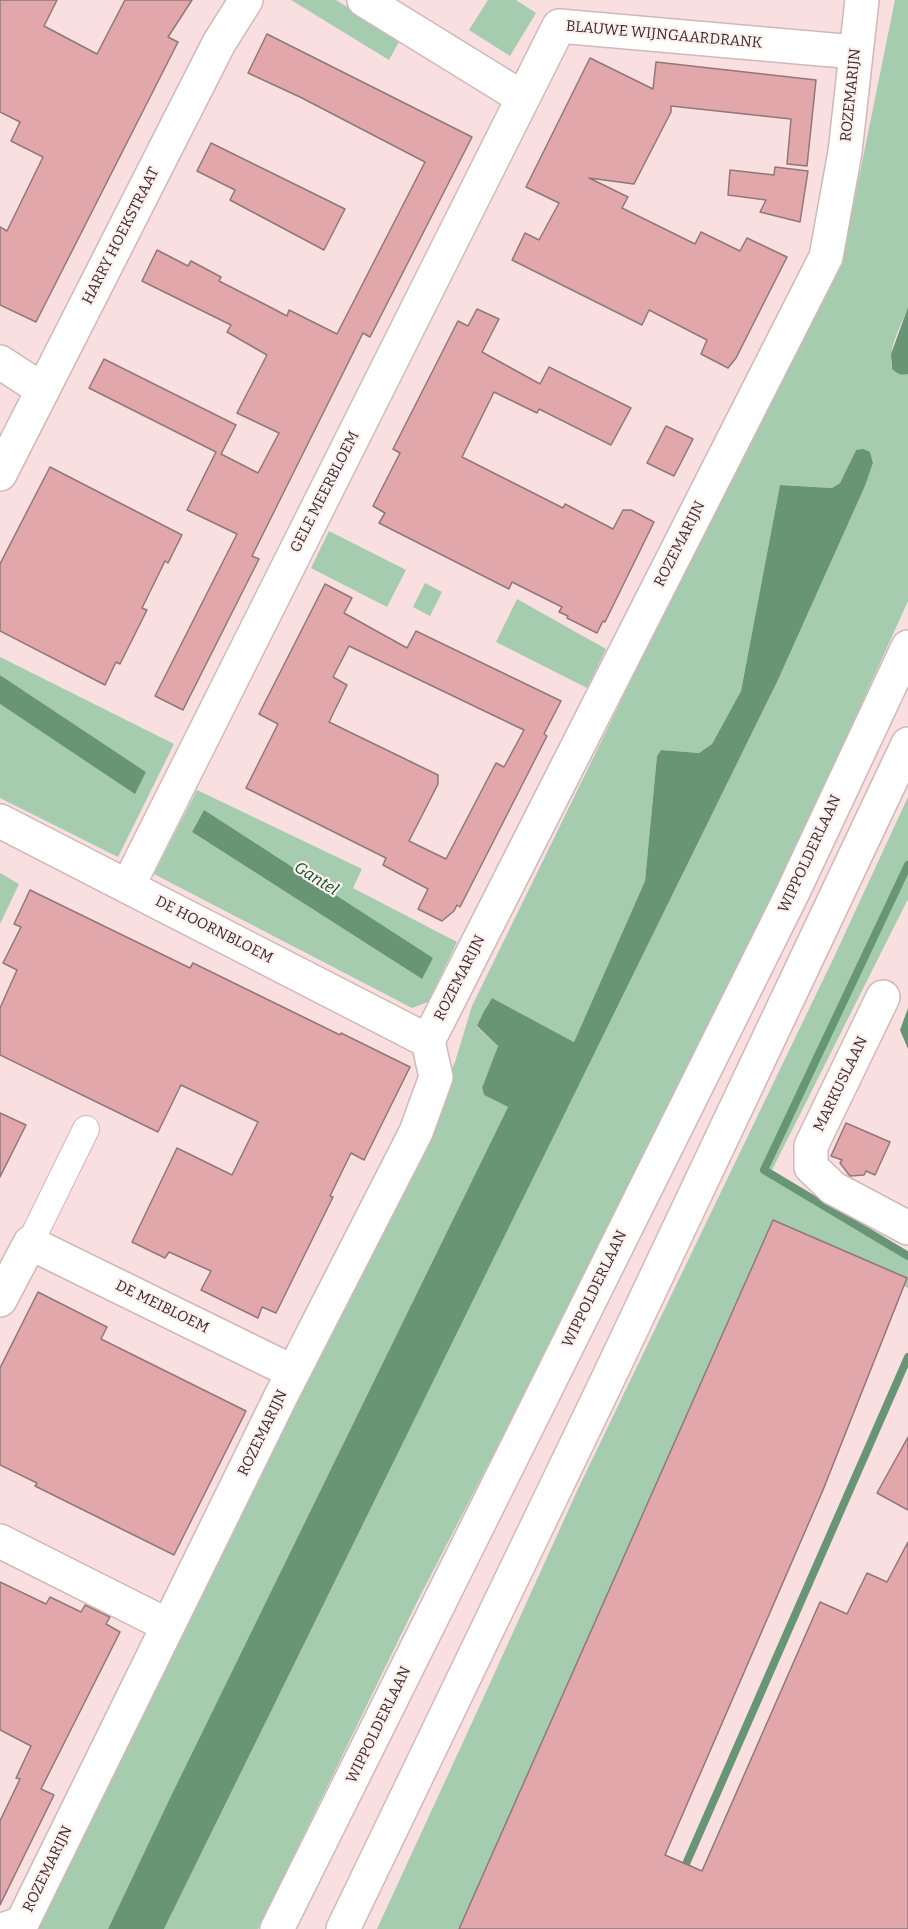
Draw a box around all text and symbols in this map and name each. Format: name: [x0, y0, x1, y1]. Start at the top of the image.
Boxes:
street label: BLAUWE WIJNGAARDRANK: [565, 17, 763, 53]
street label: ROZEMARIJN: [837, 47, 865, 143]
street label: HARRY HOEKSTRAAT: [79, 165, 163, 307]
street label: GELE MEERBLOEM: [287, 428, 363, 556]
street label: ROZEMARIJN: [651, 498, 709, 590]
street label: WIPPOLDERLAAN: [775, 792, 845, 916]
water label: Gantel: [290, 858, 342, 900]
street label: DE HOORNBLOEM: [152, 892, 276, 968]
street label: ROZEMARIJN: [431, 932, 489, 1024]
street label: MARKUSLAAN: [810, 1033, 872, 1135]
street label: WIPPOLDERLAAN: [559, 1228, 631, 1350]
street label: DE MEIBLOEM: [112, 1277, 212, 1337]
street label: ROZEMARIJN: [234, 1387, 292, 1479]
street label: WIPPOLDERLAAN: [343, 1664, 415, 1786]
street label: ROZEMARIJN: [19, 1823, 77, 1915]

